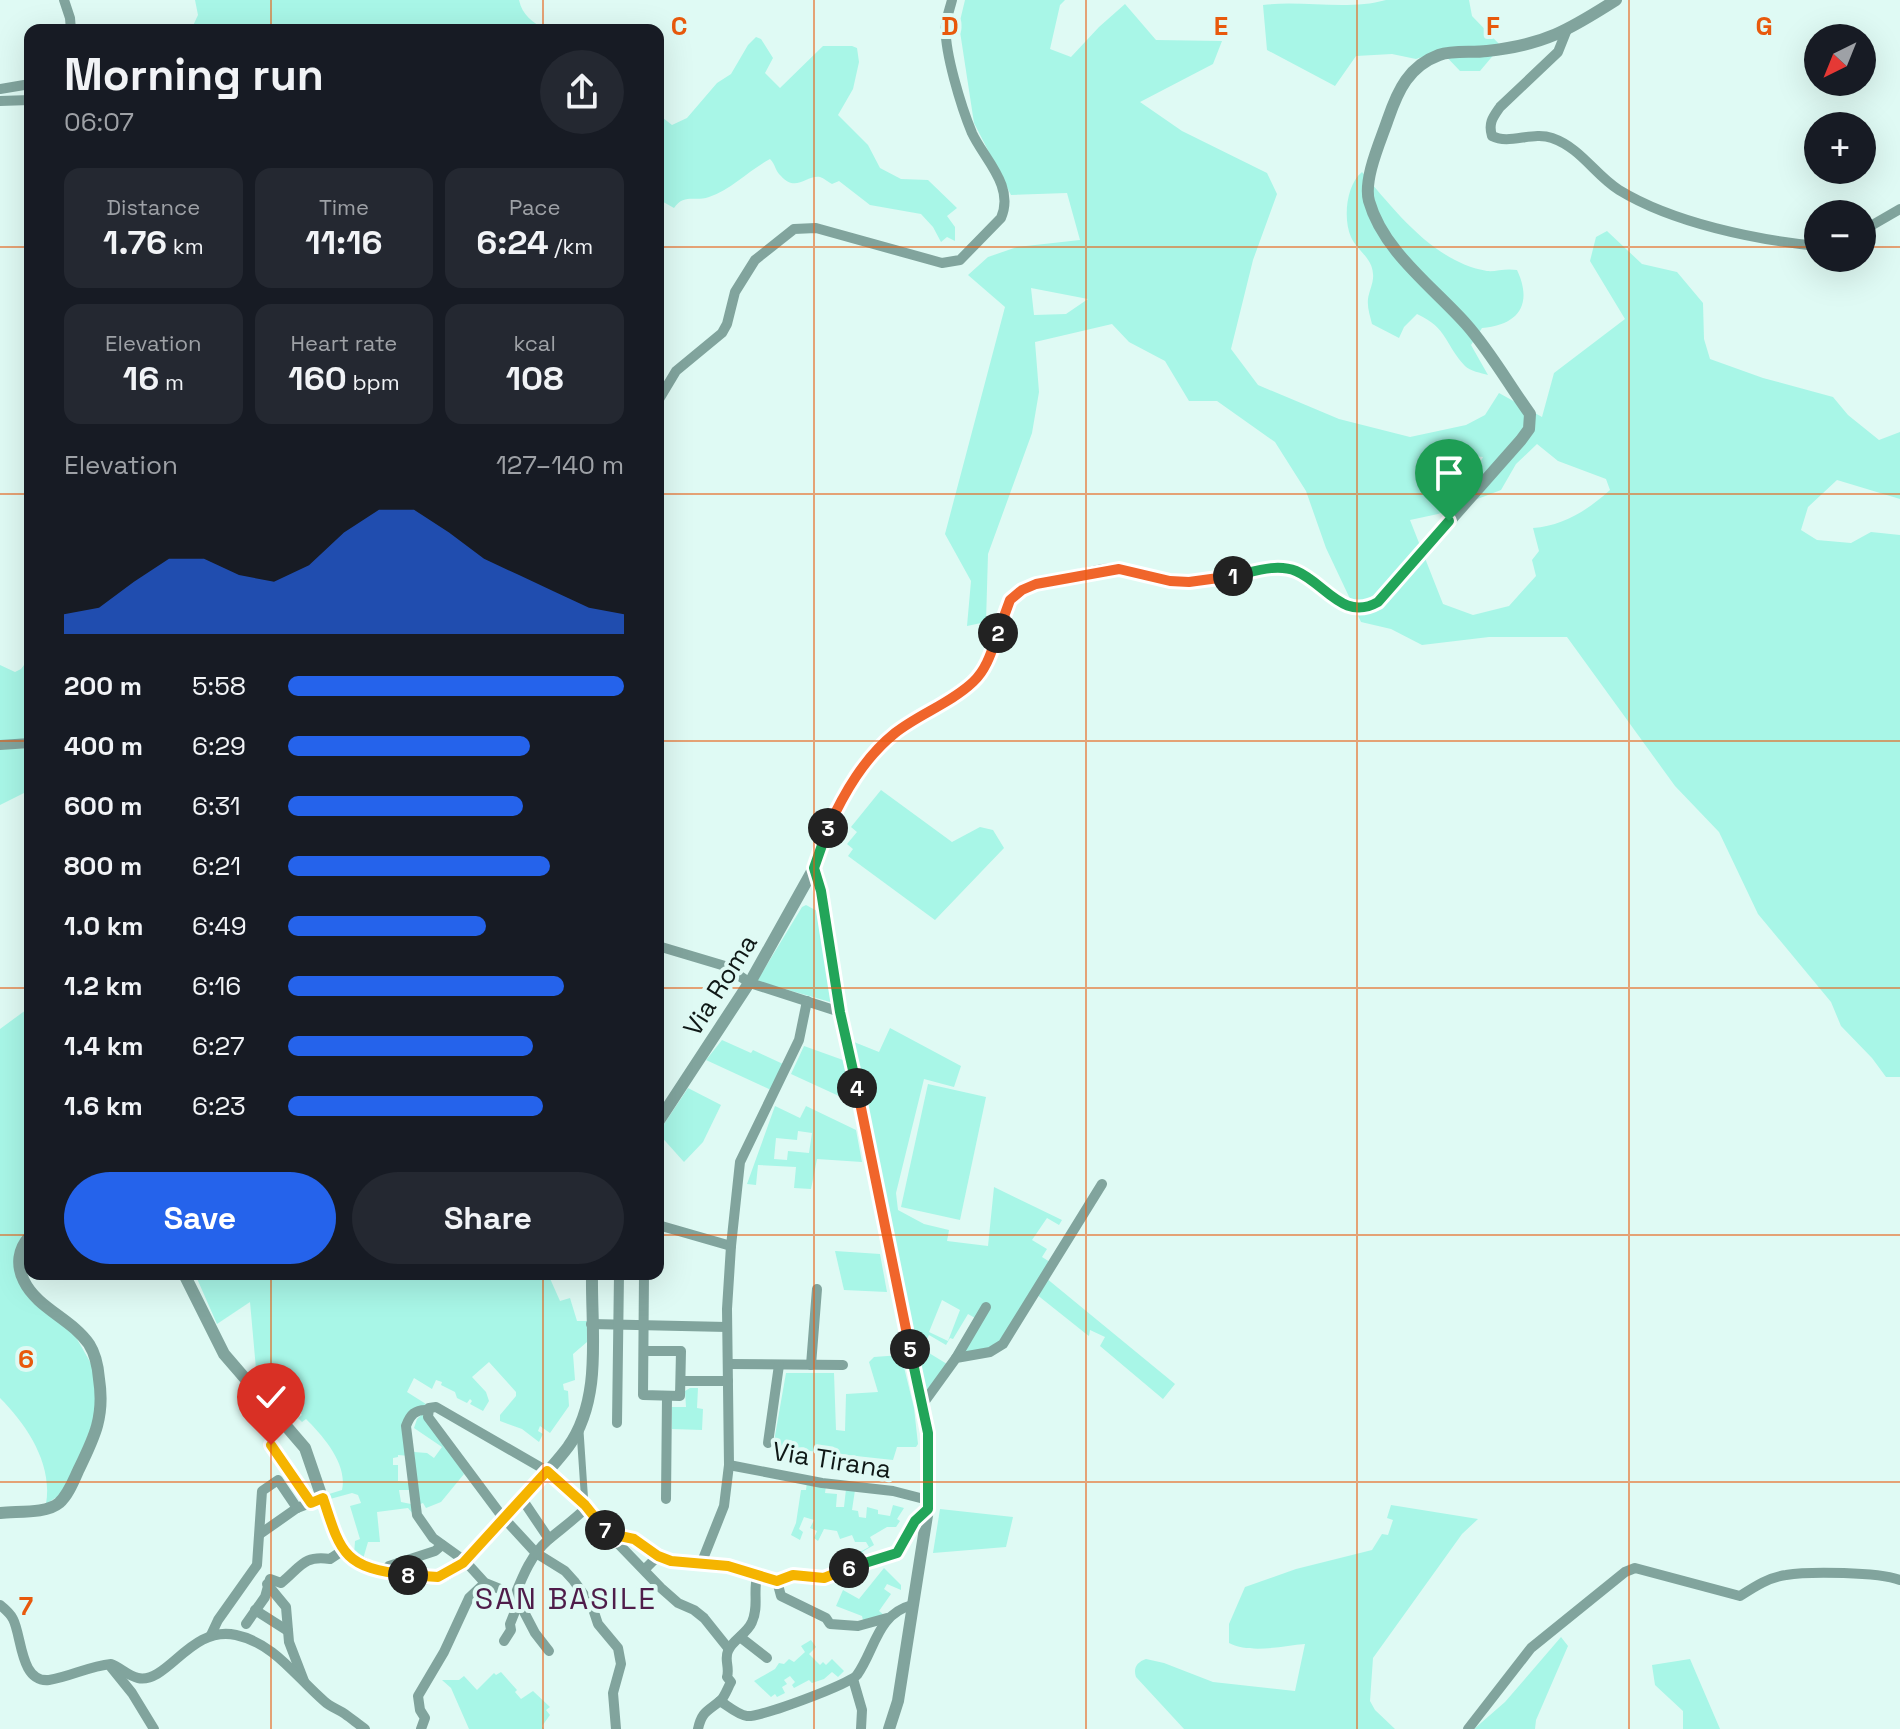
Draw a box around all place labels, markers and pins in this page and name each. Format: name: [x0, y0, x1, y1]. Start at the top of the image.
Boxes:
pin: [1415, 439, 1483, 521]
pin: 1: [1213, 556, 1253, 596]
pin: 2: [978, 613, 1018, 653]
pin: 3: [808, 808, 848, 848]
pin: 4: [837, 1068, 877, 1108]
pin: 5: [890, 1329, 930, 1369]
pin: [237, 1363, 305, 1445]
pin: 7: [585, 1510, 625, 1550]
pin: 6: [829, 1548, 869, 1588]
pin: 8: [388, 1555, 428, 1595]

